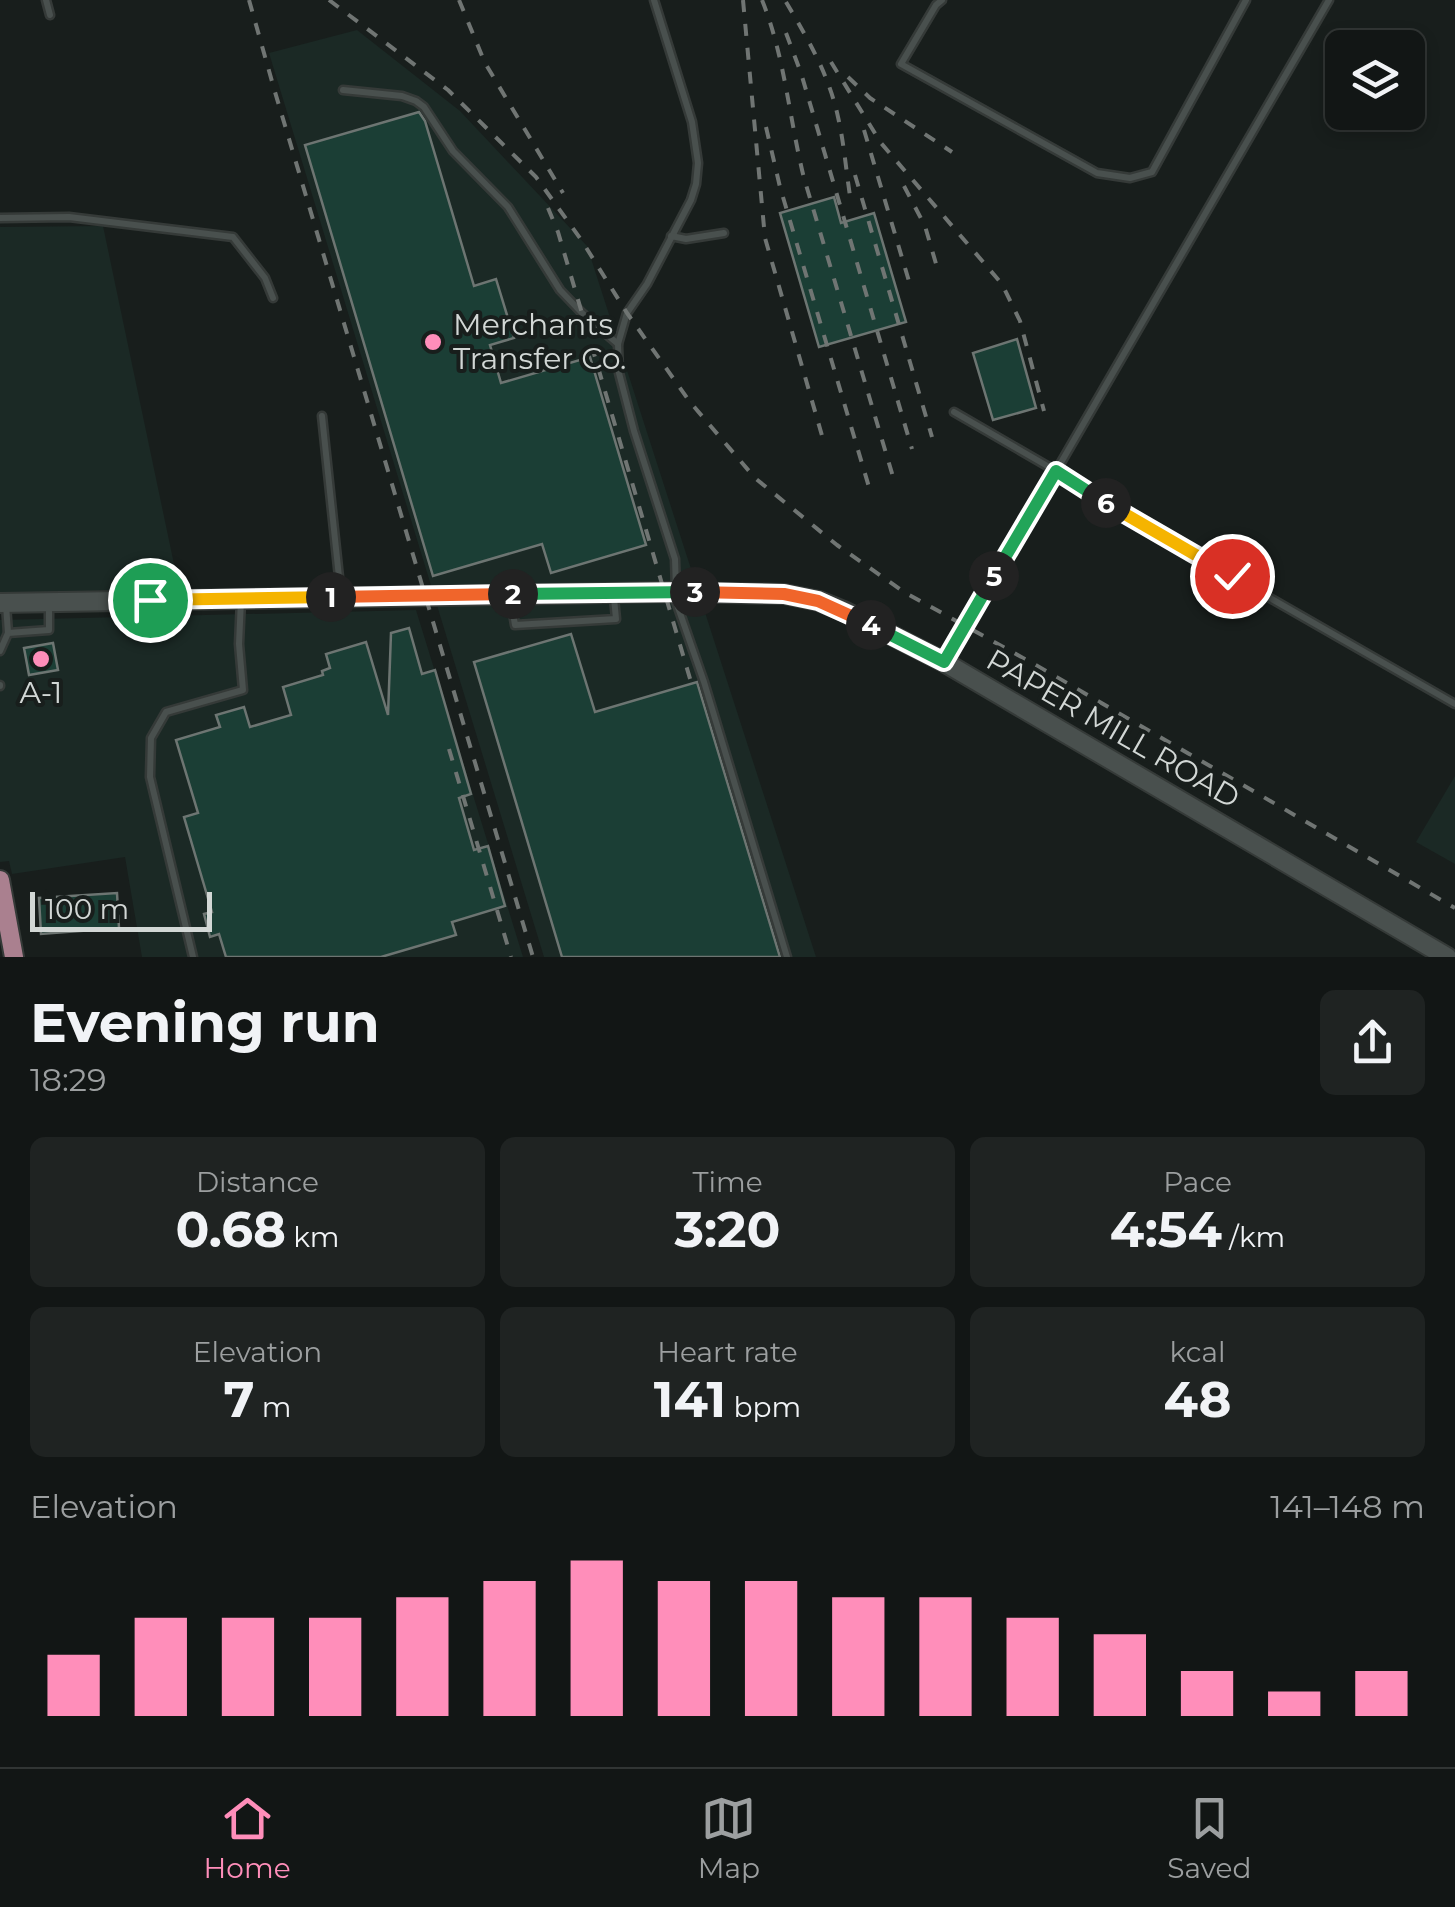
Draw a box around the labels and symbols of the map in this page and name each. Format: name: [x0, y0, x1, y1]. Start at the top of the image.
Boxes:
place label: Merchants Transfer Co.: [453, 306, 626, 377]
marker: Merchants Transfer Co.: [422, 331, 444, 353]
pin: 6: [1081, 478, 1131, 528]
pin: [1190, 534, 1275, 619]
pin: 5: [969, 551, 1019, 601]
pin: [108, 558, 193, 643]
pin: 3: [670, 567, 720, 617]
pin: 2: [488, 569, 538, 619]
pin: 1: [306, 572, 356, 622]
pin: 4: [846, 600, 896, 650]
street label: PAPER MILL ROAD: [980, 641, 1246, 816]
marker: A-1: [30, 648, 52, 670]
place label: A-1: [20, 674, 62, 711]
scale bar: [30, 887, 212, 931]

